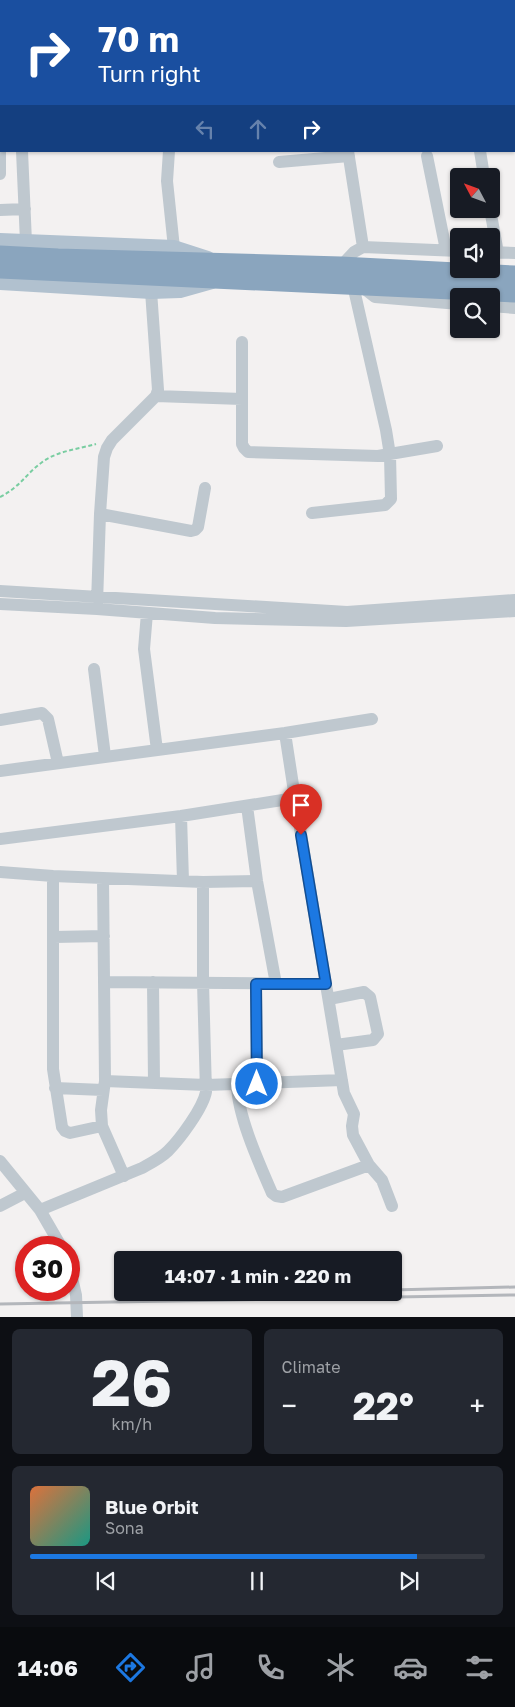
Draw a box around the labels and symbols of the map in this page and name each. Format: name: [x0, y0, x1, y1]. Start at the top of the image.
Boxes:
north arrow: [450, 168, 500, 218]
pin: [280, 784, 322, 835]
position arrow: [230, 1057, 282, 1109]
speed limit sign: 30: [15, 1236, 80, 1301]

